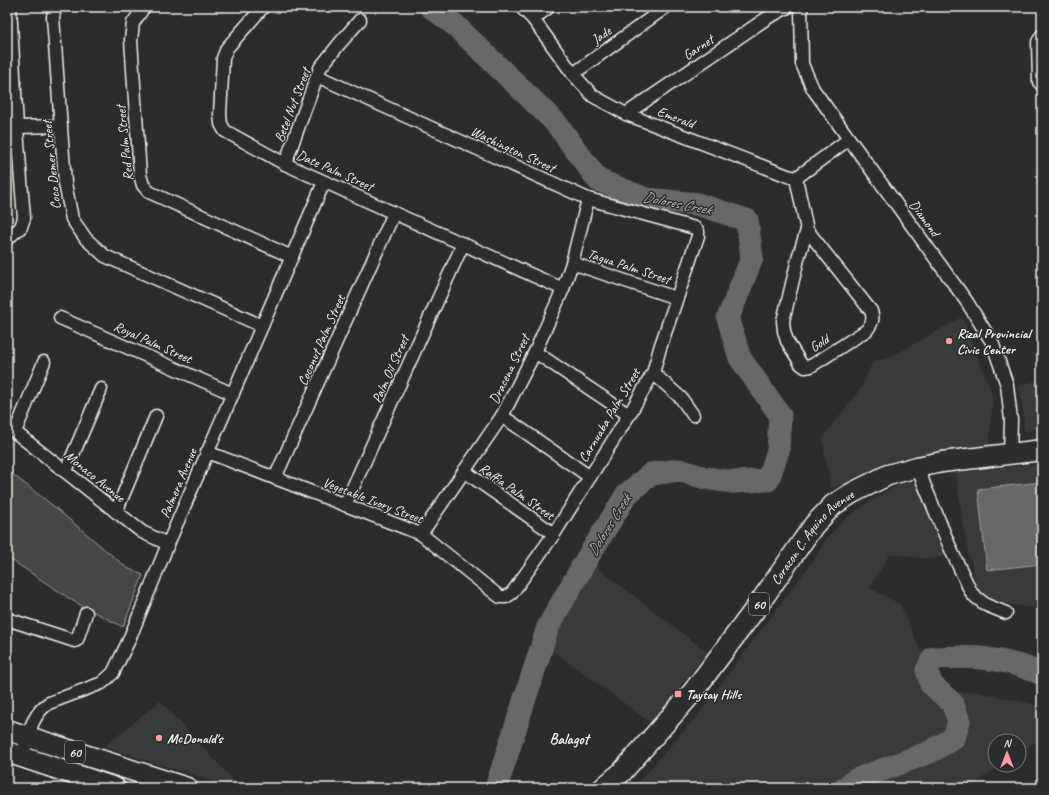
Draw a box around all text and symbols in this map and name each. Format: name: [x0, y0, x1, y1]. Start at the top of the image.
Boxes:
street label: Jade: [587, 22, 616, 49]
street label: Garnet: [680, 30, 719, 64]
street label: Betel Nut Street: [271, 64, 315, 145]
street label: Red Palm Street: [112, 102, 137, 181]
street label: Emerald: [655, 103, 699, 133]
street label: Coco Demer Street: [38, 117, 65, 210]
street label: Washington Street: [468, 123, 560, 177]
street label: Date Palm Street: [294, 146, 378, 196]
water label: Dolores Creek: [641, 188, 715, 220]
street label: Diamond: [906, 197, 945, 242]
street label: Tagua Palm Street: [585, 245, 675, 289]
street label: Coconut Palm Street: [294, 291, 350, 388]
street label: Royal Palm Street: [111, 318, 196, 368]
place label: Rizal Provincial Civic Center: [957, 325, 1034, 358]
street label: Dracena Street: [485, 330, 534, 407]
street label: Gold: [806, 330, 834, 356]
street label: Palm Oil Street: [368, 331, 414, 406]
marker: Rizal Provincial Civic Center: [944, 336, 954, 346]
street label: Carnuaba Palm Street: [575, 364, 645, 465]
street label: Palmera Avenue: [156, 445, 201, 521]
street label: Monaco Avenue: [61, 447, 129, 507]
street label: Raffia Palm Street: [476, 459, 559, 524]
street label: Vegetable Ivory Street: [320, 474, 427, 528]
street label: Corazon C. Aquino Avenue: [767, 485, 858, 588]
water label: Dolores Creek: [583, 489, 637, 559]
road number: 60: [749, 593, 769, 615]
place label: Taytay Hills: [686, 686, 743, 703]
marker: Taytay Hills: [673, 689, 683, 699]
place label: McDonald's: [167, 730, 225, 747]
district label: Balagot: [549, 730, 592, 749]
marker: McDonald's: [154, 733, 164, 743]
north arrow: [987, 733, 1027, 773]
text: N: [1004, 736, 1013, 750]
road number: 60: [65, 741, 85, 763]

